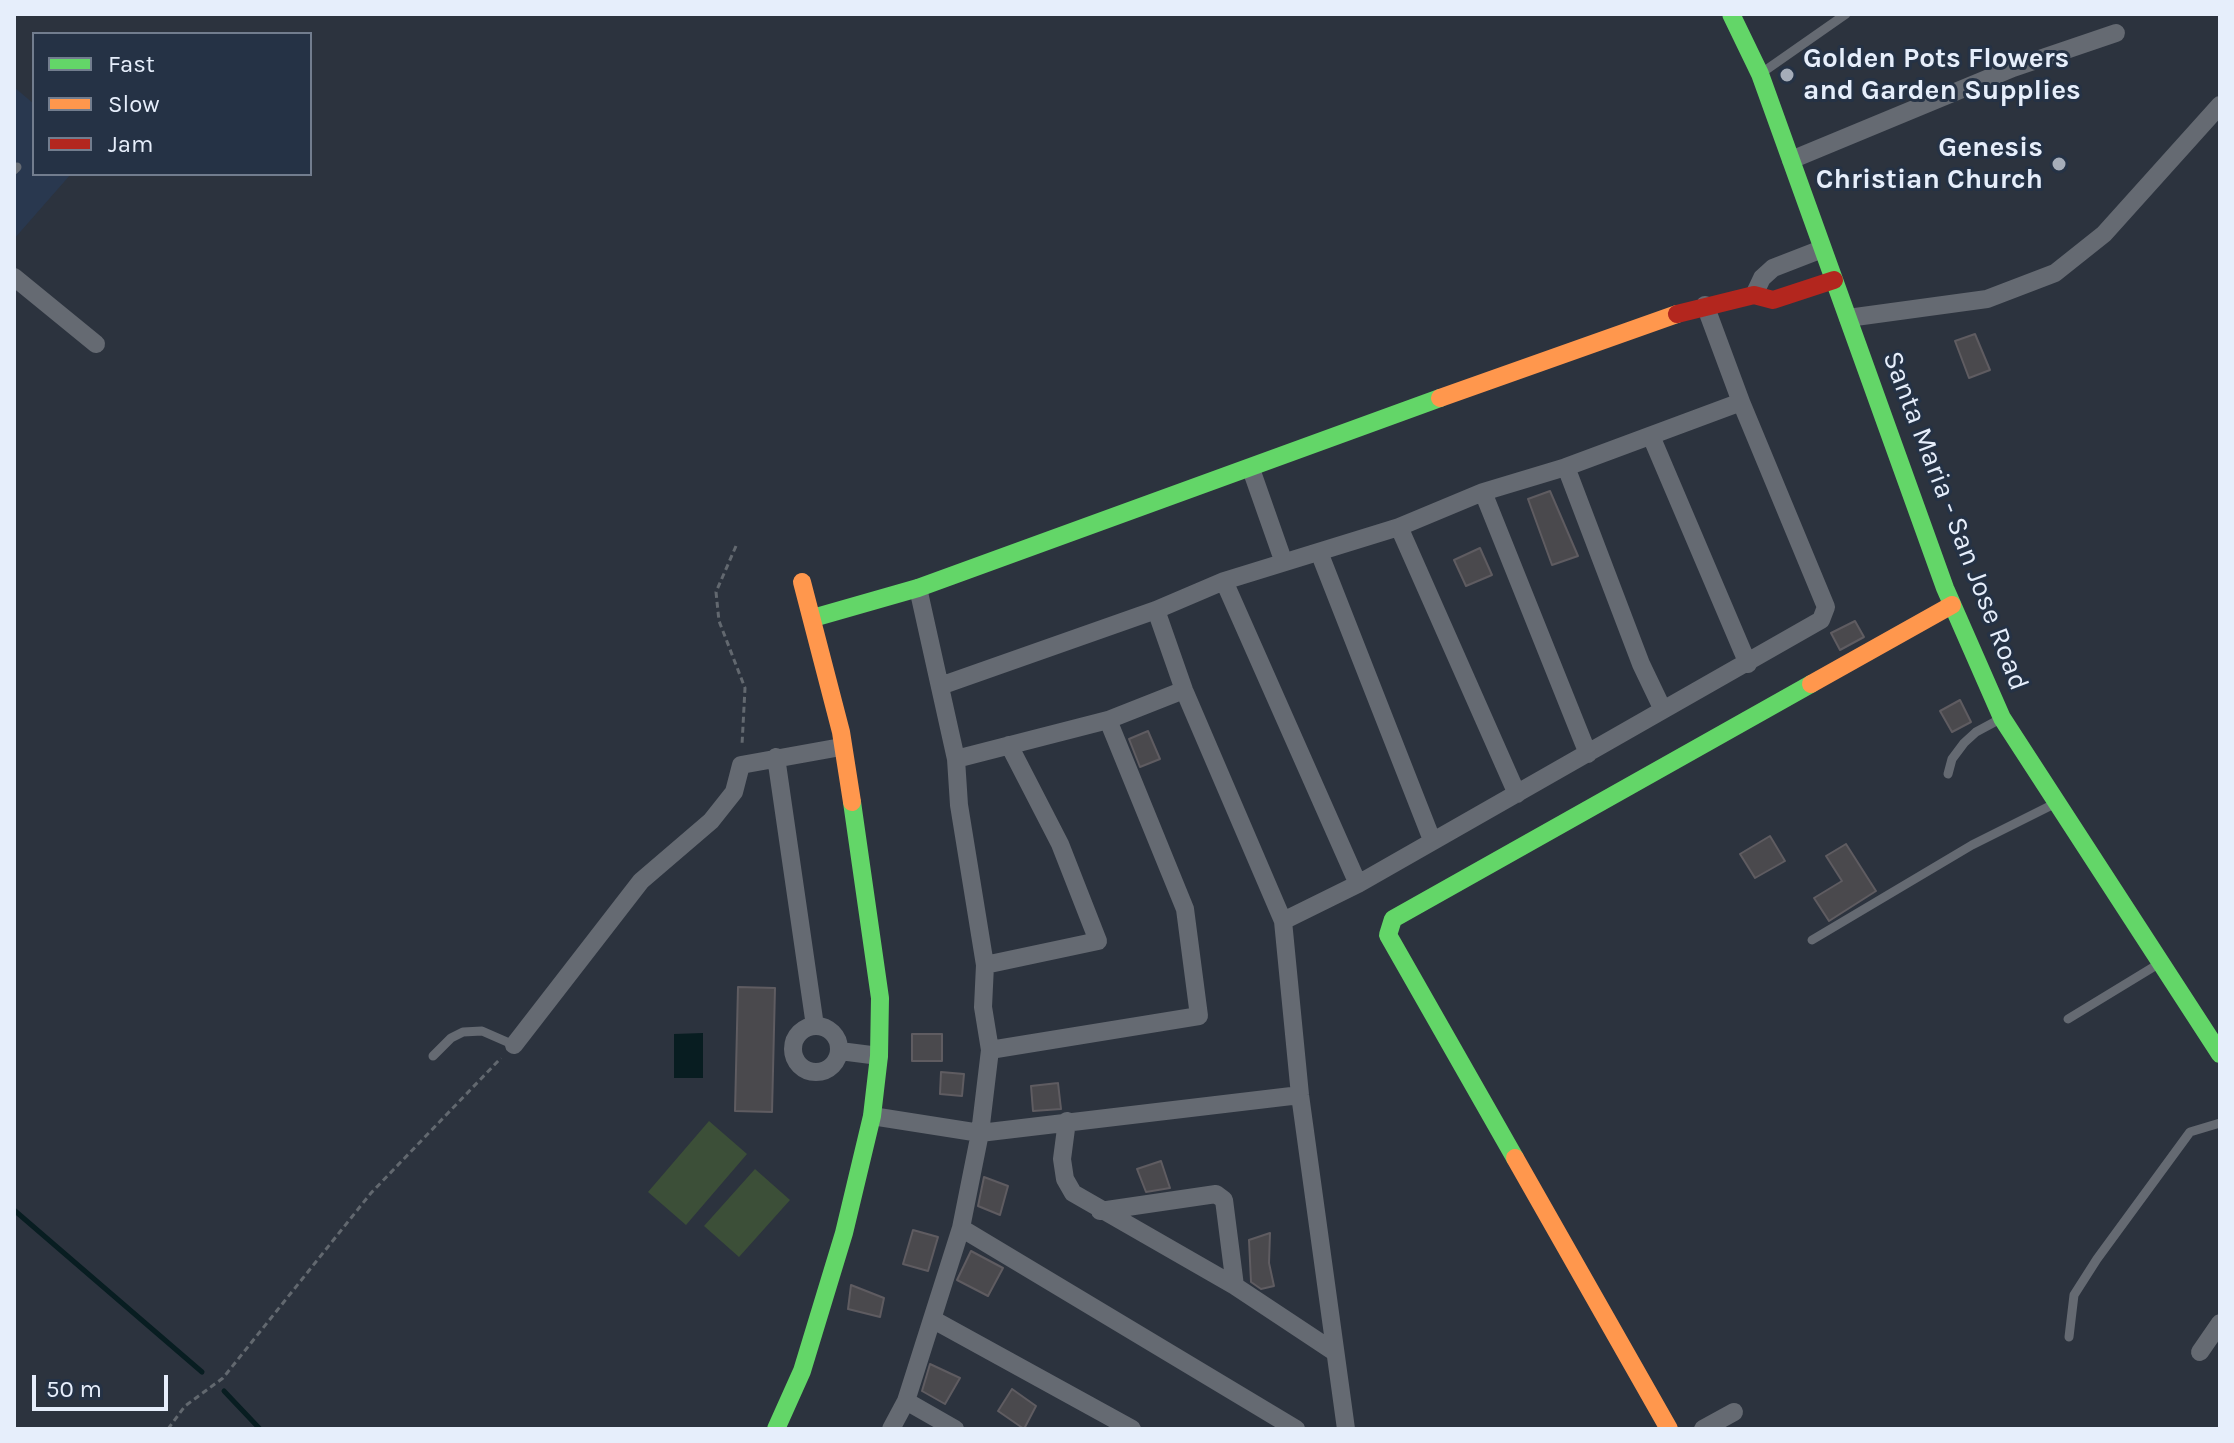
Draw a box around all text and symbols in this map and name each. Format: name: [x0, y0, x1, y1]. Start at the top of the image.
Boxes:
legend: [32, 32, 312, 176]
place label: Golden Pots Flowers and Garden Supplies: [1803, 42, 2081, 108]
text: Fast: [108, 50, 155, 78]
marker: Golden Pots Flowers and Garden Supplies: [1778, 66, 1796, 84]
text: Slow: [108, 90, 160, 118]
text: Jam: [108, 130, 153, 158]
place label: Genesis Christian Church: [1816, 131, 2043, 197]
marker: Genesis Christian Church: [2050, 155, 2068, 173]
street label: Santa Maria - San Jose Road: [1875, 347, 2035, 695]
scale bar: [36, 1359, 172, 1409]
text: 50 m: [46, 1375, 102, 1403]

